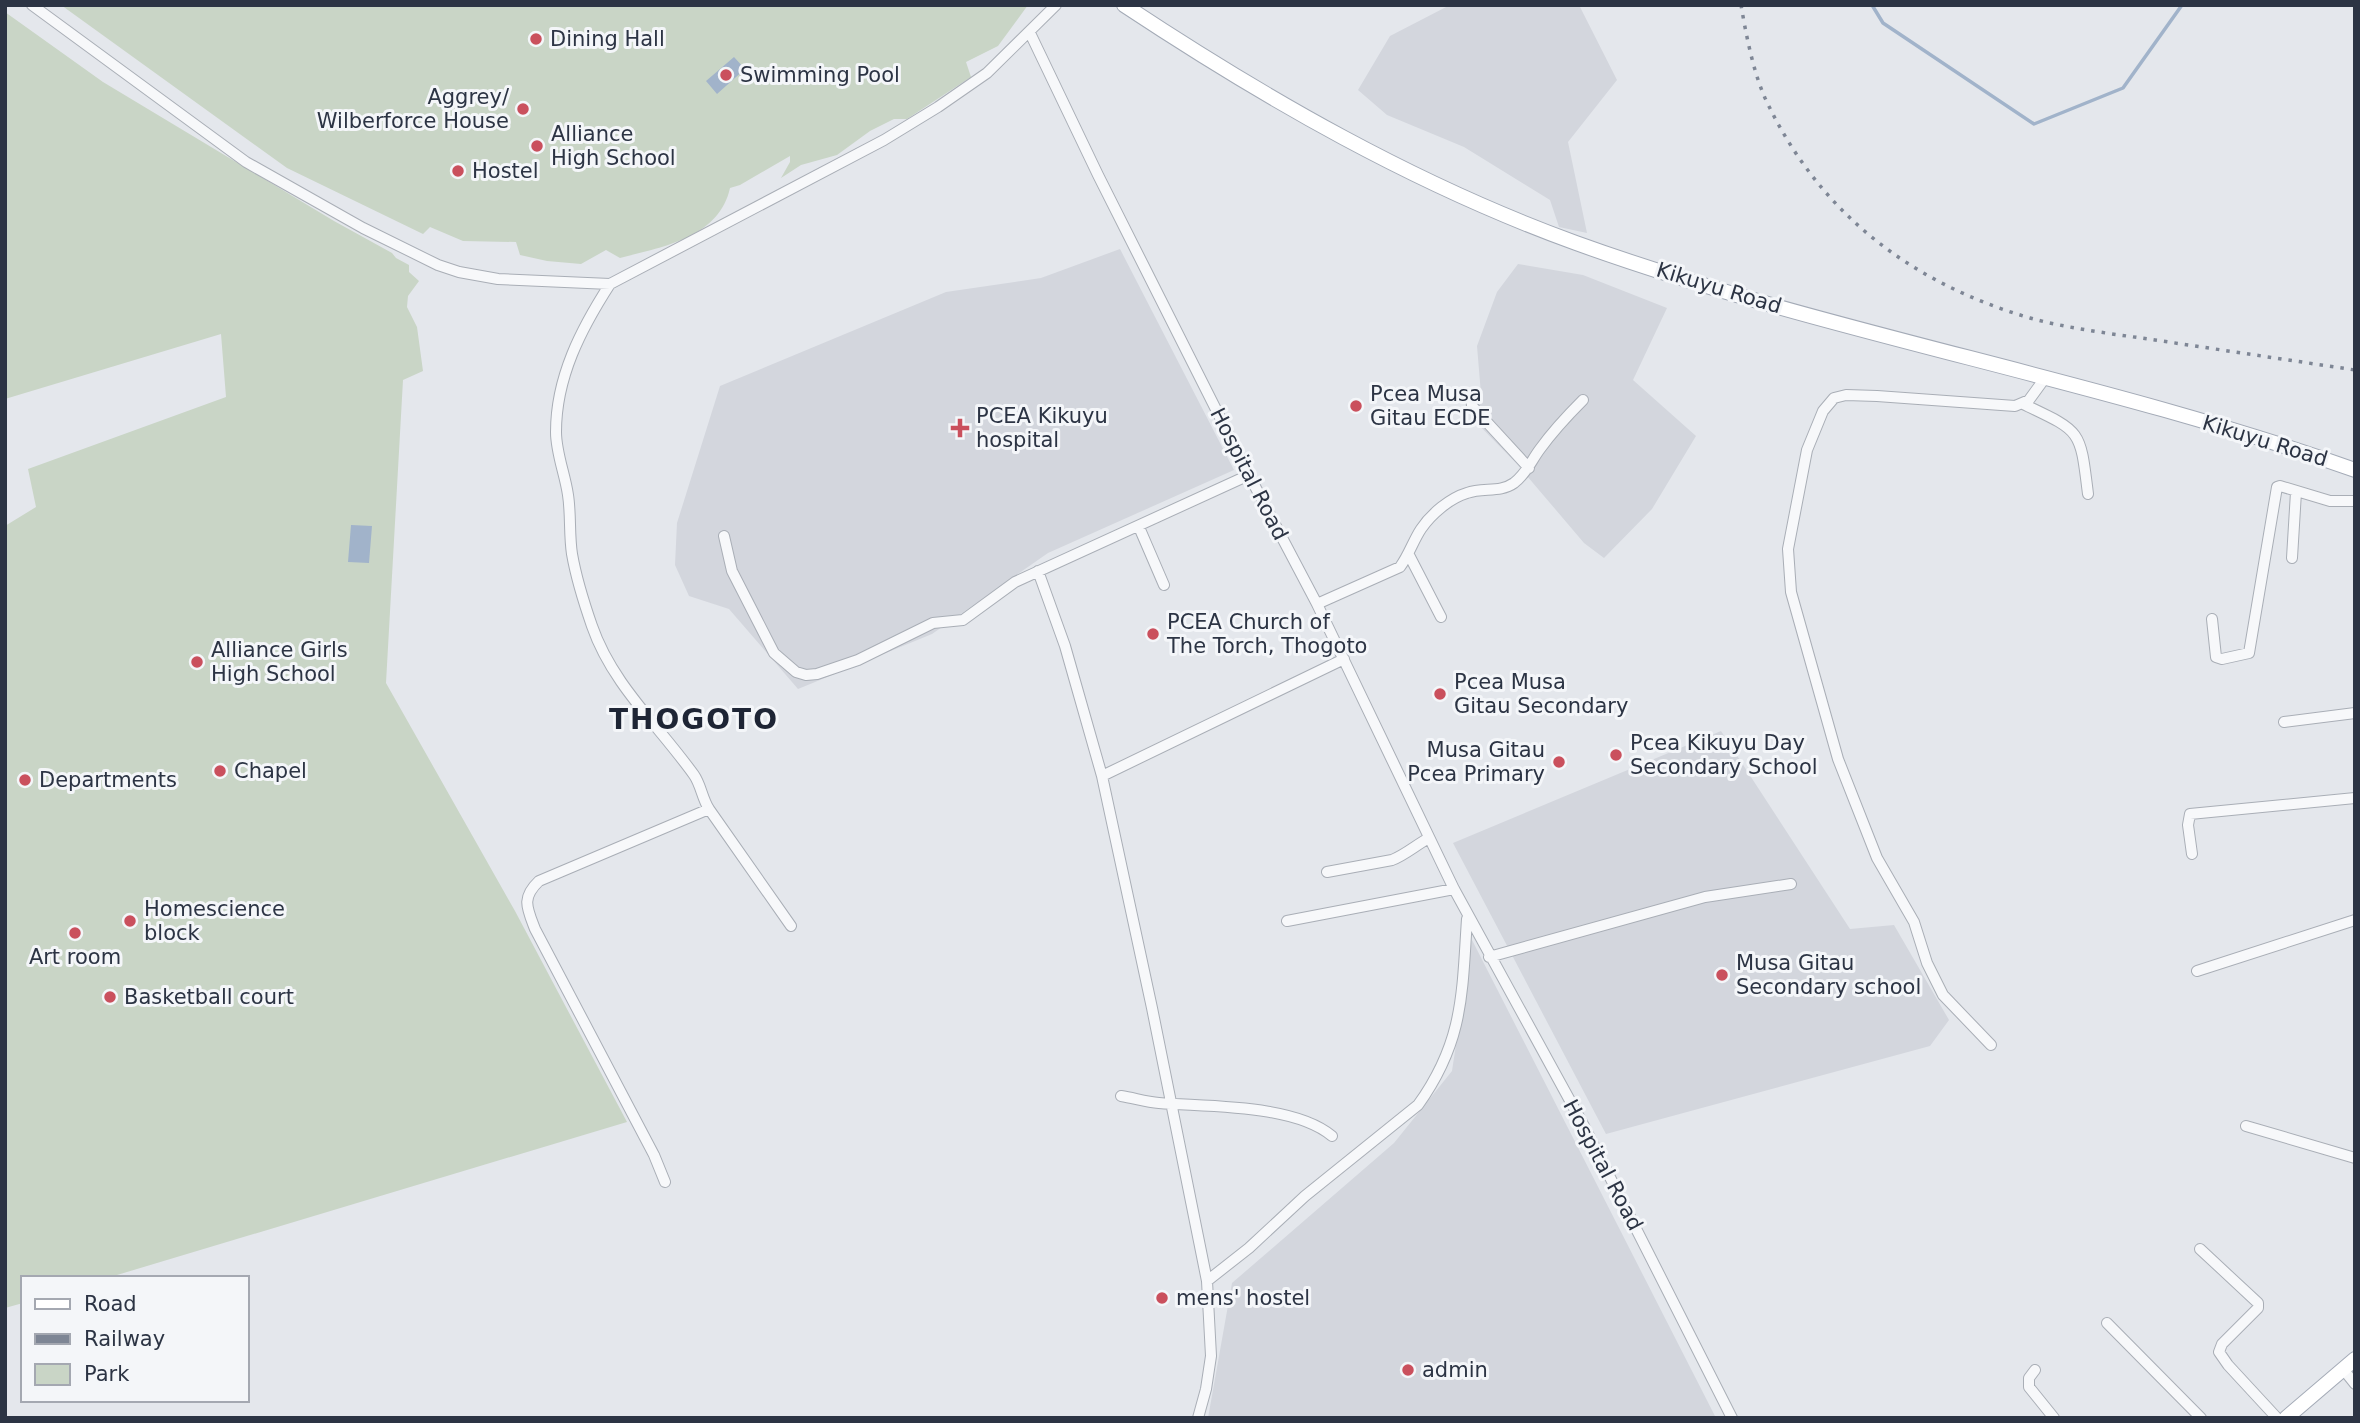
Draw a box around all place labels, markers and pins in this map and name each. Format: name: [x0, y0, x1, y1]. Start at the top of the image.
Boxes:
place label: Dining Hall: [550, 27, 665, 51]
marker: Dining Hall: [528, 31, 544, 47]
place label: Swimming Pool: [740, 63, 900, 87]
marker: Swimming Pool: [718, 67, 734, 83]
place label: Aggrey/ Wilberforce House: [317, 85, 510, 133]
marker: Aggrey/ Wilberforce House: [515, 101, 531, 117]
place label: Alliance High School: [551, 122, 676, 170]
marker: Alliance High School: [529, 138, 545, 154]
place label: Hostel: [472, 159, 539, 183]
marker: Hostel: [450, 163, 466, 179]
place label: Pcea Musa Gitau ECDE: [1370, 382, 1491, 430]
marker: Pcea Musa Gitau ECDE: [1348, 398, 1364, 414]
place label: PCEA Kikuyu hospital: [976, 404, 1108, 452]
marker: PCEA Kikuyu hospital: [950, 418, 970, 438]
place label: PCEA Church of The Torch, Thogoto: [1166, 610, 1367, 658]
marker: PCEA Church of The Torch, Thogoto: [1145, 626, 1161, 642]
place label: Alliance Girls High School: [211, 638, 348, 686]
marker: Alliance Girls High School: [189, 654, 205, 670]
place label: Pcea Musa Gitau Secondary: [1454, 670, 1628, 718]
marker: Pcea Musa Gitau Secondary: [1432, 686, 1448, 702]
place label: Pcea Kikuyu Day Secondary School: [1630, 731, 1818, 779]
place label: Musa Gitau Pcea Primary: [1407, 738, 1545, 786]
marker: Pcea Kikuyu Day Secondary School: [1608, 747, 1624, 763]
marker: Musa Gitau Pcea Primary: [1551, 754, 1567, 770]
place label: Chapel: [234, 759, 307, 783]
marker: Chapel: [212, 763, 228, 779]
place label: Departments: [39, 768, 177, 792]
marker: Departments: [17, 772, 33, 788]
place label: Homescience block: [144, 897, 285, 945]
marker: Homescience block: [122, 913, 138, 929]
marker: Art room: [67, 925, 83, 941]
place label: Art room: [29, 945, 121, 969]
place label: Musa Gitau Secondary school: [1736, 951, 1921, 999]
marker: Musa Gitau Secondary school: [1714, 967, 1730, 983]
place label: Basketball court: [124, 985, 294, 1009]
marker: Basketball court: [102, 989, 118, 1005]
place label: mens' hostel: [1176, 1286, 1310, 1310]
marker: mens' hostel: [1154, 1290, 1170, 1306]
place label: admin: [1422, 1358, 1488, 1382]
marker: admin: [1400, 1362, 1416, 1378]

